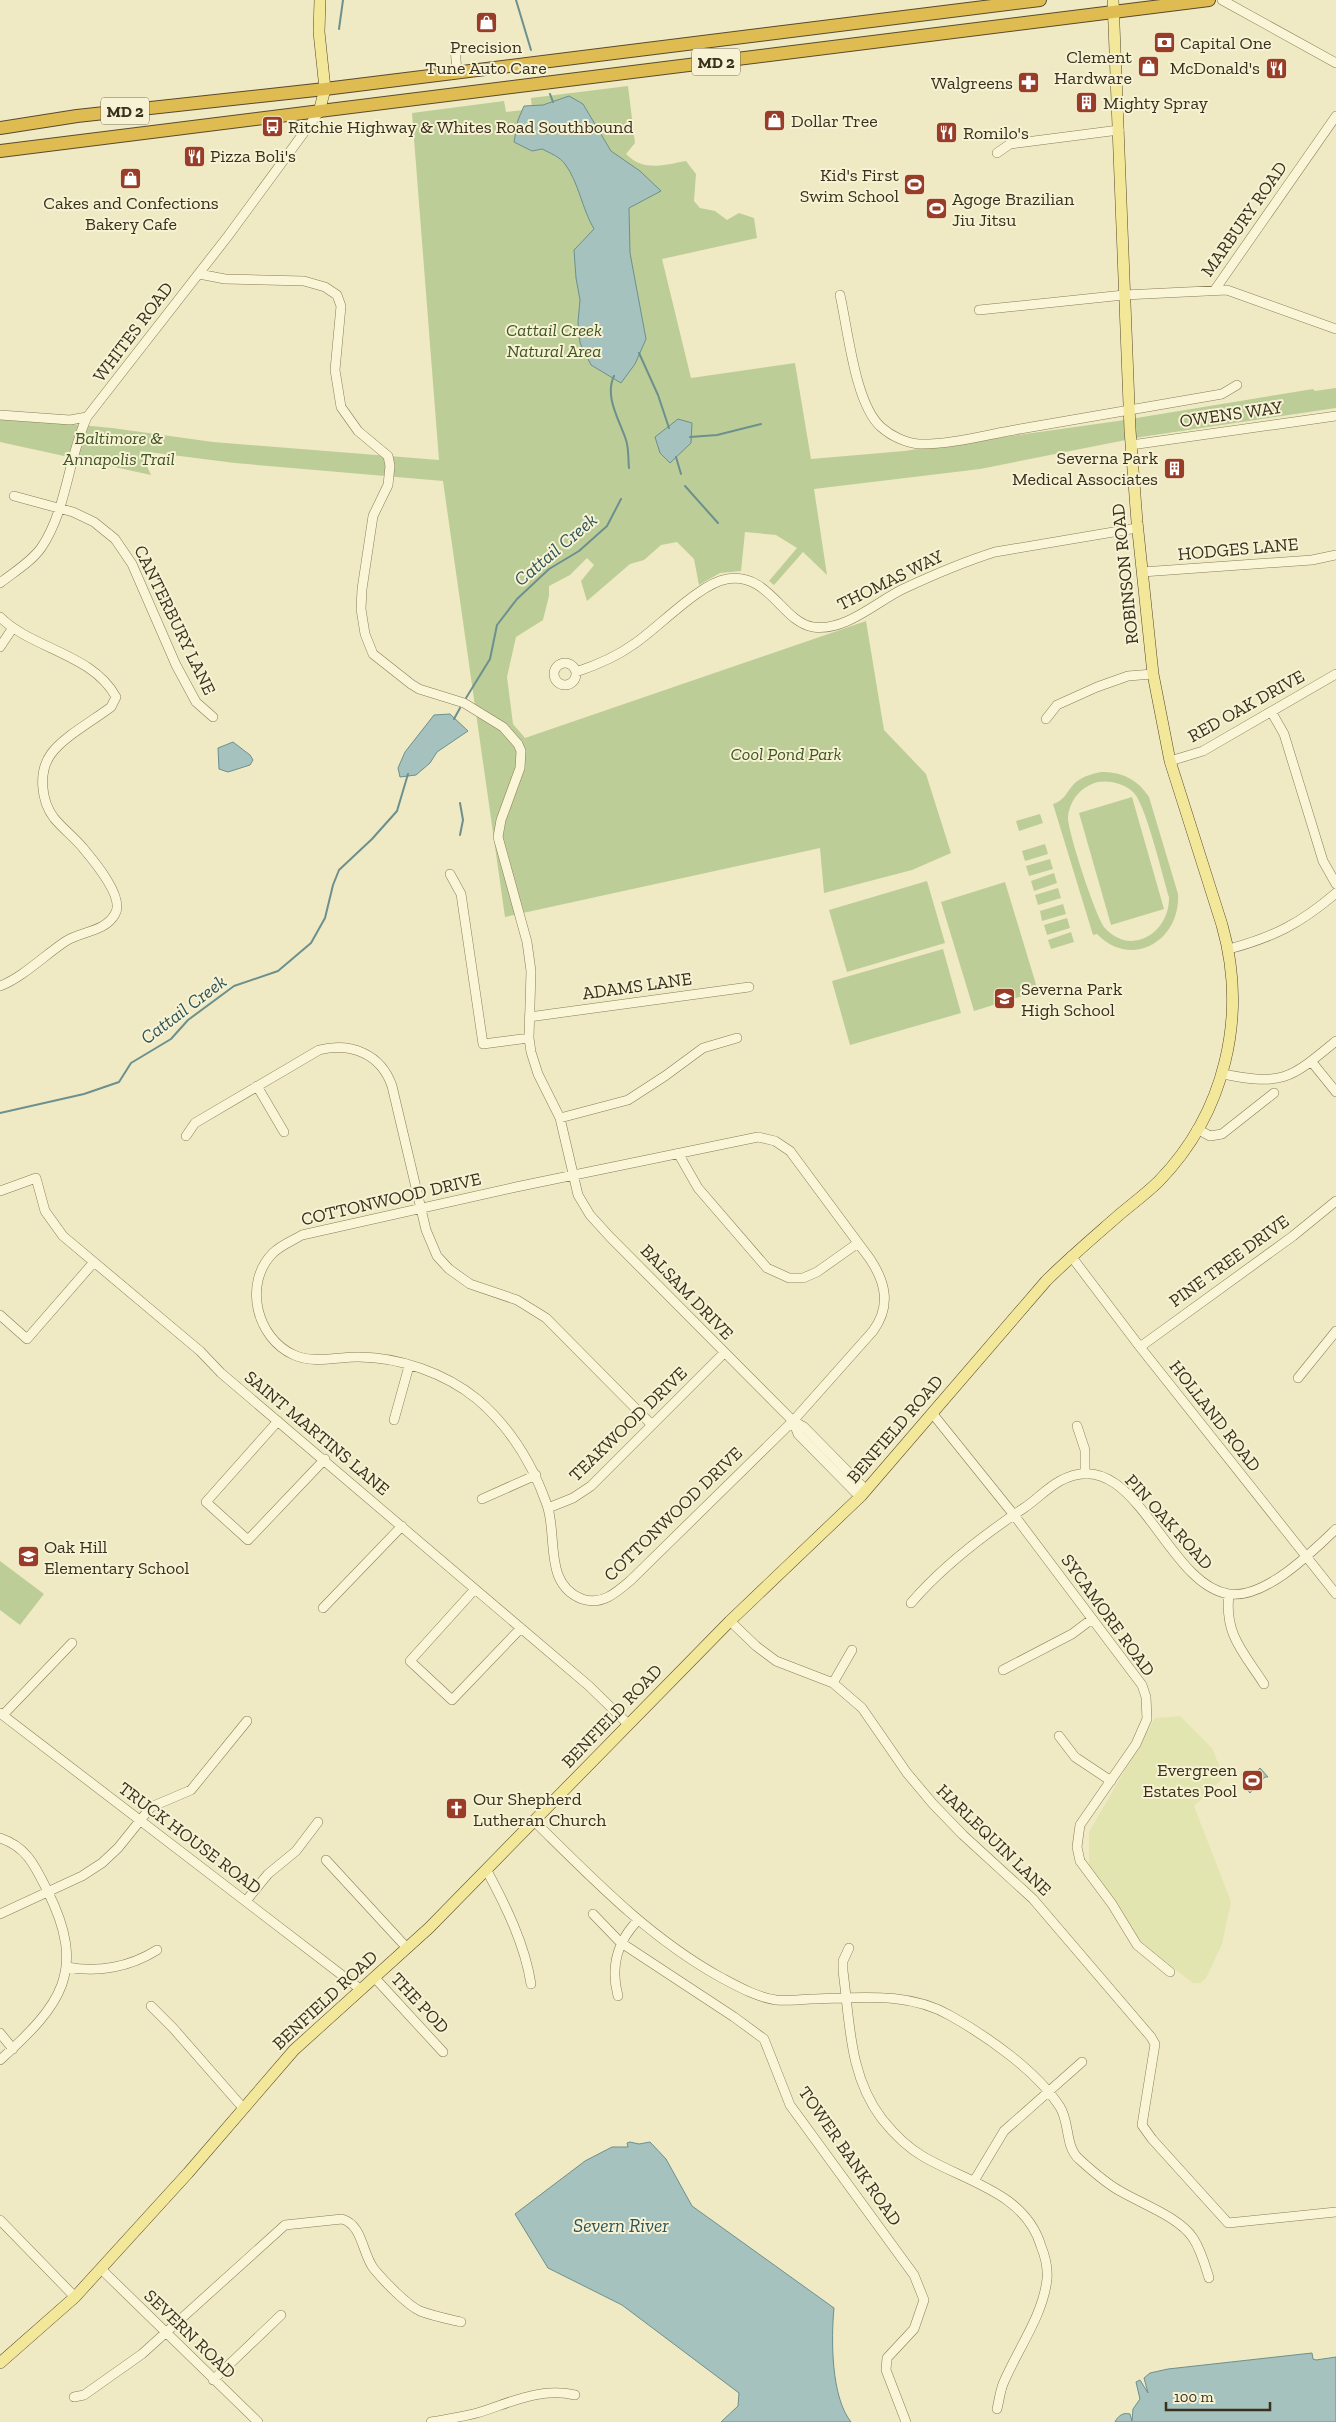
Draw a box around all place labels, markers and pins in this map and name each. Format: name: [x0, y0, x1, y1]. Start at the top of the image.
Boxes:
shop icon: Precision Tune Auto Care: [474, 10, 498, 34]
bank icon: Capital One: [1152, 31, 1176, 55]
place label: Capital One: [1180, 32, 1271, 54]
place label: Precision Tune Auto Care: [425, 36, 547, 79]
place label: Clement Hardware: [1054, 46, 1132, 89]
shop icon: Clement Hardware: [1136, 55, 1160, 79]
restaurant icon: McDonald's: [1264, 56, 1288, 80]
place label: McDonald's: [1170, 57, 1260, 79]
pharmacy icon: Walgreens: [1017, 71, 1041, 95]
place label: Walgreens: [931, 72, 1013, 94]
building icon: Mighty Spray: [1075, 91, 1099, 115]
place label: Mighty Spray: [1103, 92, 1209, 114]
shop icon: Dollar Tree: [763, 109, 787, 133]
place label: Dollar Tree: [791, 110, 878, 132]
bus stop icon: Ritchie Highway & Whites Road Southbound: [260, 115, 284, 139]
place label: Ritchie Highway & Whites Road Southbound: [288, 116, 633, 138]
restaurant icon: Romilo's: [935, 121, 959, 145]
place label: Romilo's: [963, 122, 1029, 144]
restaurant icon: Pizza Boli's: [182, 144, 206, 168]
place label: Pizza Boli's: [210, 145, 296, 167]
place label: Kid's First Swim School: [800, 164, 899, 207]
shop icon: Cakes and Confections Bakery Cafe: [119, 166, 143, 190]
sports icon: Kid's First Swim School: [903, 173, 927, 197]
place label: Agoge Brazilian Jiu Jitsu: [952, 188, 1075, 231]
place label: Cakes and Confections Bakery Cafe: [43, 192, 219, 235]
sports icon: Agoge Brazilian Jiu Jitsu: [924, 197, 948, 221]
place label: Severna Park Medical Associates: [1012, 447, 1159, 490]
building icon: Severna Park Medical Associates: [1162, 456, 1186, 480]
place label: Severna Park High School: [1021, 978, 1123, 1021]
school or university icon: Severna Park High School: [993, 987, 1017, 1011]
place label: Oak Hill Elementary School: [44, 1536, 189, 1579]
school or university icon: Oak Hill Elementary School: [16, 1545, 40, 1569]
place label: Evergreen Estates Pool: [1143, 1759, 1238, 1802]
sports icon: Evergreen Estates Pool: [1241, 1768, 1265, 1792]
place label: Our Shepherd Lutheran Church: [473, 1788, 606, 1831]
church icon: Our Shepherd Lutheran Church: [445, 1797, 469, 1821]

